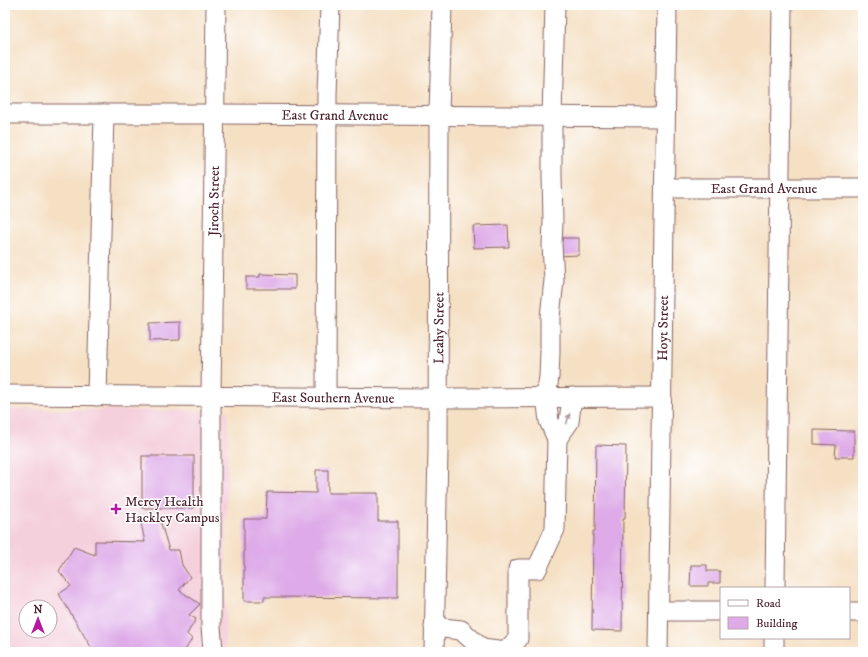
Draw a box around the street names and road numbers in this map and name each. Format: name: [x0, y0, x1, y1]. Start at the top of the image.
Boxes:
street label: East Grand Avenue: [282, 106, 389, 125]
street label: Jiroch Street: [205, 165, 224, 238]
street label: East Grand Avenue: [711, 180, 818, 198]
street label: Leahy Street: [430, 292, 448, 364]
street label: Hoyt Street: [654, 295, 673, 361]
street label: East Southern Avenue: [272, 389, 395, 408]

